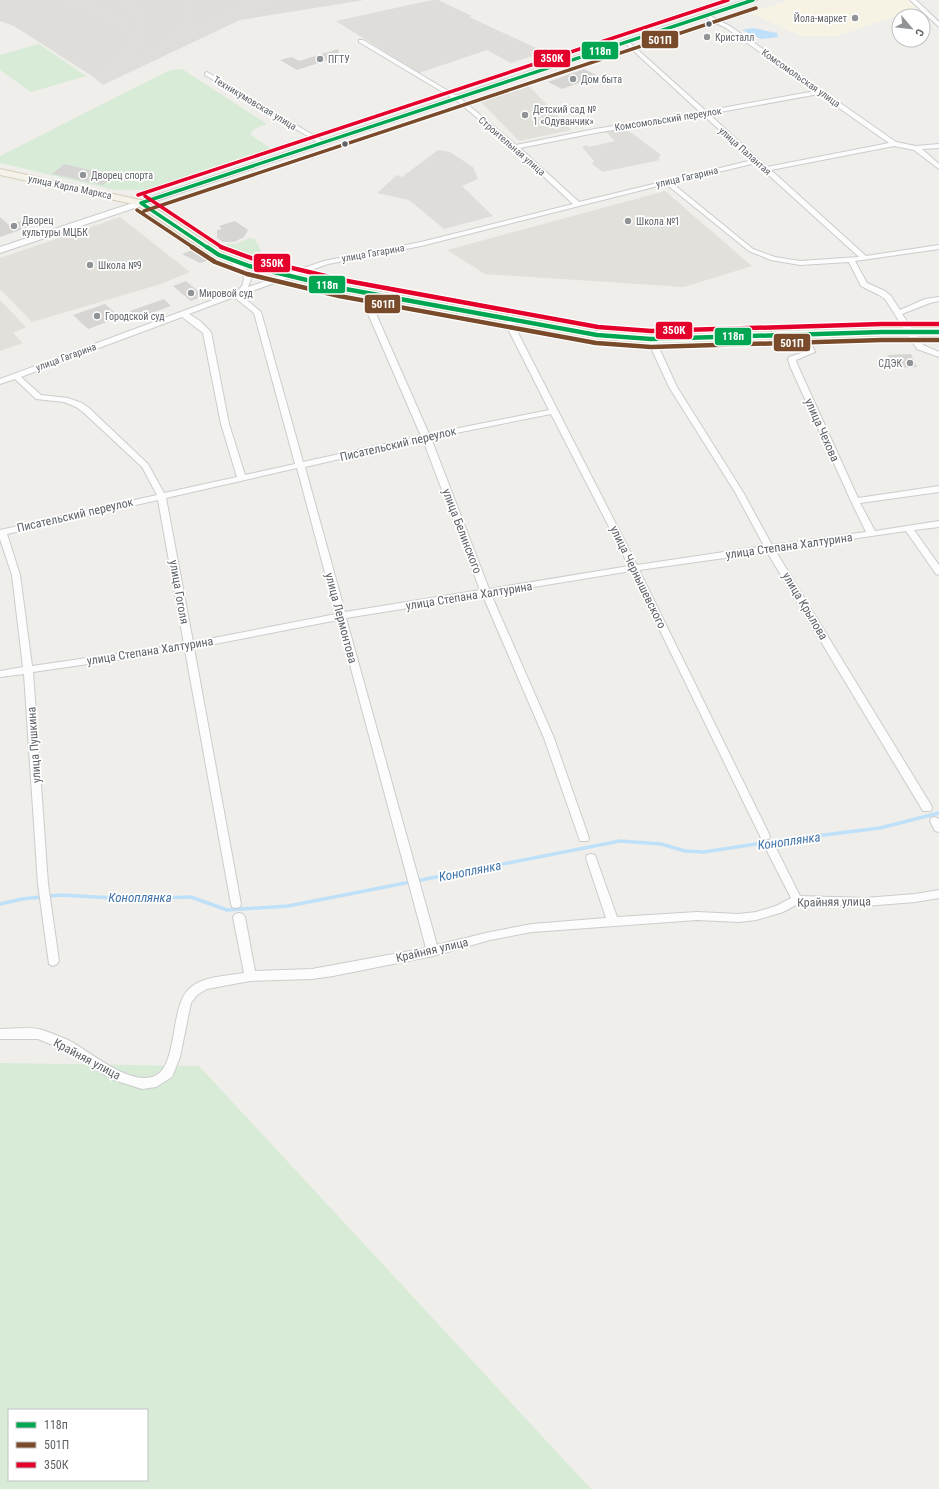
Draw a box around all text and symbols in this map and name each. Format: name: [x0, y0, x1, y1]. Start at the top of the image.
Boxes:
north arrow: [891, 8, 931, 48]
place label: Йола-маркет: [794, 12, 847, 24]
marker: Йола-маркет: [850, 13, 860, 23]
unlabelled marker: [704, 19, 714, 29]
text: С: [912, 27, 927, 38]
line badge: 501П: [641, 30, 679, 49]
marker: Кристалл: [702, 32, 712, 42]
place label: Кристалл: [715, 32, 754, 43]
text: 501П: [648, 34, 672, 47]
line badge: 118п: [581, 41, 619, 60]
text: 118п: [589, 45, 611, 58]
street label: Комсомольская улица: [760, 47, 843, 109]
line badge: 350К: [533, 49, 571, 68]
text: 350К: [541, 52, 564, 65]
marker: ПГТУ: [315, 54, 325, 64]
place label: ПГТУ: [328, 54, 350, 65]
street label: Техникумовская улица: [211, 74, 299, 132]
marker: Дом быта: [568, 74, 578, 84]
place label: Дом быта: [581, 74, 622, 85]
place label: Детский сад № 1 «Одуванчик»: [533, 104, 596, 127]
street label: Комсомольский переулок: [614, 105, 722, 133]
marker: Детский сад № 1 «Одуванчик»: [520, 110, 530, 120]
street label: Строительная улица: [476, 114, 548, 178]
street label: улица Палантая: [717, 125, 773, 177]
unlabelled marker: [340, 139, 350, 149]
street label: улица Гагарина: [655, 164, 719, 190]
marker: Дворец спорта: [78, 170, 88, 180]
place label: Дворец спорта: [91, 170, 153, 181]
street label: улица Карла Маркса: [27, 173, 113, 201]
place label: Дворец культуры МЦБК: [22, 215, 88, 238]
marker: Школа №1: [623, 216, 633, 226]
place label: Школа №1: [636, 216, 680, 227]
marker: Дворец культуры МЦБК: [9, 221, 19, 231]
street label: улица Гагарина: [341, 242, 405, 264]
line badge: 350К: [253, 253, 291, 273]
text: 350К: [261, 257, 284, 270]
marker: Школа №9: [85, 260, 95, 270]
place label: Школа №9: [98, 260, 142, 271]
line badge: 118п: [308, 275, 346, 294]
text: 118п: [316, 279, 338, 292]
marker: Мировой суд: [186, 288, 196, 298]
place label: Мировой суд: [199, 288, 254, 299]
line badge: 501П: [364, 294, 401, 314]
text: 501П: [371, 298, 395, 311]
marker: Городской суд: [92, 311, 102, 321]
place label: Городской суд: [105, 311, 165, 322]
line badge: 350К: [655, 321, 693, 340]
text: 350К: [663, 324, 686, 337]
line badge: 118п: [714, 327, 752, 346]
text: 118п: [722, 330, 744, 343]
line badge: 501П: [773, 333, 811, 352]
text: 501П: [780, 337, 804, 350]
street label: улица Гагарина: [34, 341, 98, 373]
place label: СДЭК: [878, 358, 902, 369]
marker: СДЭК: [905, 358, 915, 368]
street label: улица Чехова: [802, 396, 842, 464]
street label: Писательский переулок: [338, 424, 458, 464]
street label: улица Белинского: [439, 487, 485, 575]
street label: Писательский переулок: [15, 495, 135, 535]
street label: улица Чернышевского: [607, 523, 669, 631]
street label: улица Степана Халтурина: [725, 530, 854, 562]
street label: улица Гоголя: [166, 559, 192, 625]
street label: улица Крылова: [779, 570, 831, 643]
street label: улица Лермонтова: [322, 571, 360, 665]
street label: улица Степана Халтурина: [405, 579, 533, 613]
street label: улица Степана Халтурина: [86, 634, 214, 668]
street label: улица Пушкина: [24, 706, 44, 784]
water label: Коноплянка: [757, 829, 821, 853]
water label: Коноплянка: [437, 858, 503, 884]
water label: Коноплянка: [108, 890, 172, 905]
street label: Крайняя улица: [797, 894, 871, 910]
street label: Крайняя улица: [394, 935, 470, 965]
street label: Крайняя улица: [51, 1035, 123, 1083]
legend: [8, 1409, 148, 1481]
text: 118п: [44, 1418, 68, 1432]
text: 501П: [44, 1438, 69, 1452]
text: 350К: [44, 1458, 69, 1472]

